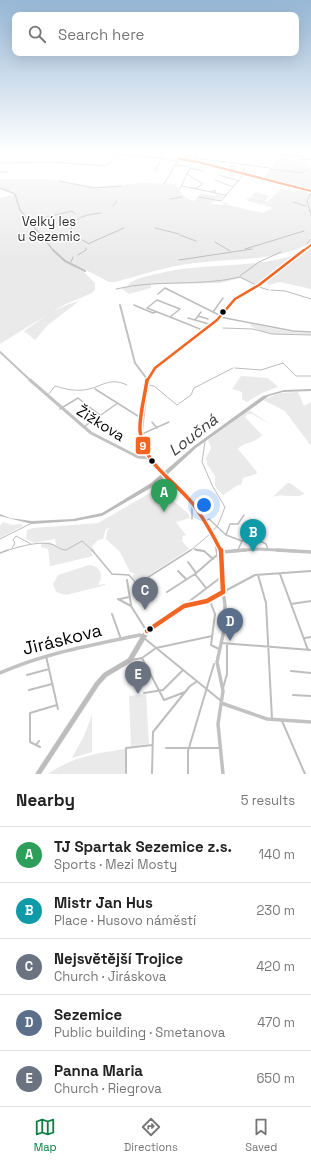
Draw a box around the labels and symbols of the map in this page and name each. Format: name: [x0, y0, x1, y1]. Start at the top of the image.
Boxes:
park label: Velký les u Sezemic: [17, 213, 81, 245]
unlabelled marker: [218, 307, 228, 317]
street label: Žižkova: [73, 401, 129, 445]
water label: Loučná: [164, 409, 223, 461]
line badge: 9: [135, 436, 151, 455]
text: 9: [140, 439, 147, 453]
unlabelled marker: [147, 456, 157, 466]
pin: A: [151, 479, 177, 512]
your location: [194, 495, 214, 515]
pin: B: [240, 519, 266, 552]
pin: C: [132, 577, 158, 610]
pin: D: [217, 608, 243, 641]
street label: Jiráskova: [20, 618, 104, 660]
unlabelled marker: [145, 624, 155, 634]
pin: E: [125, 661, 151, 694]

